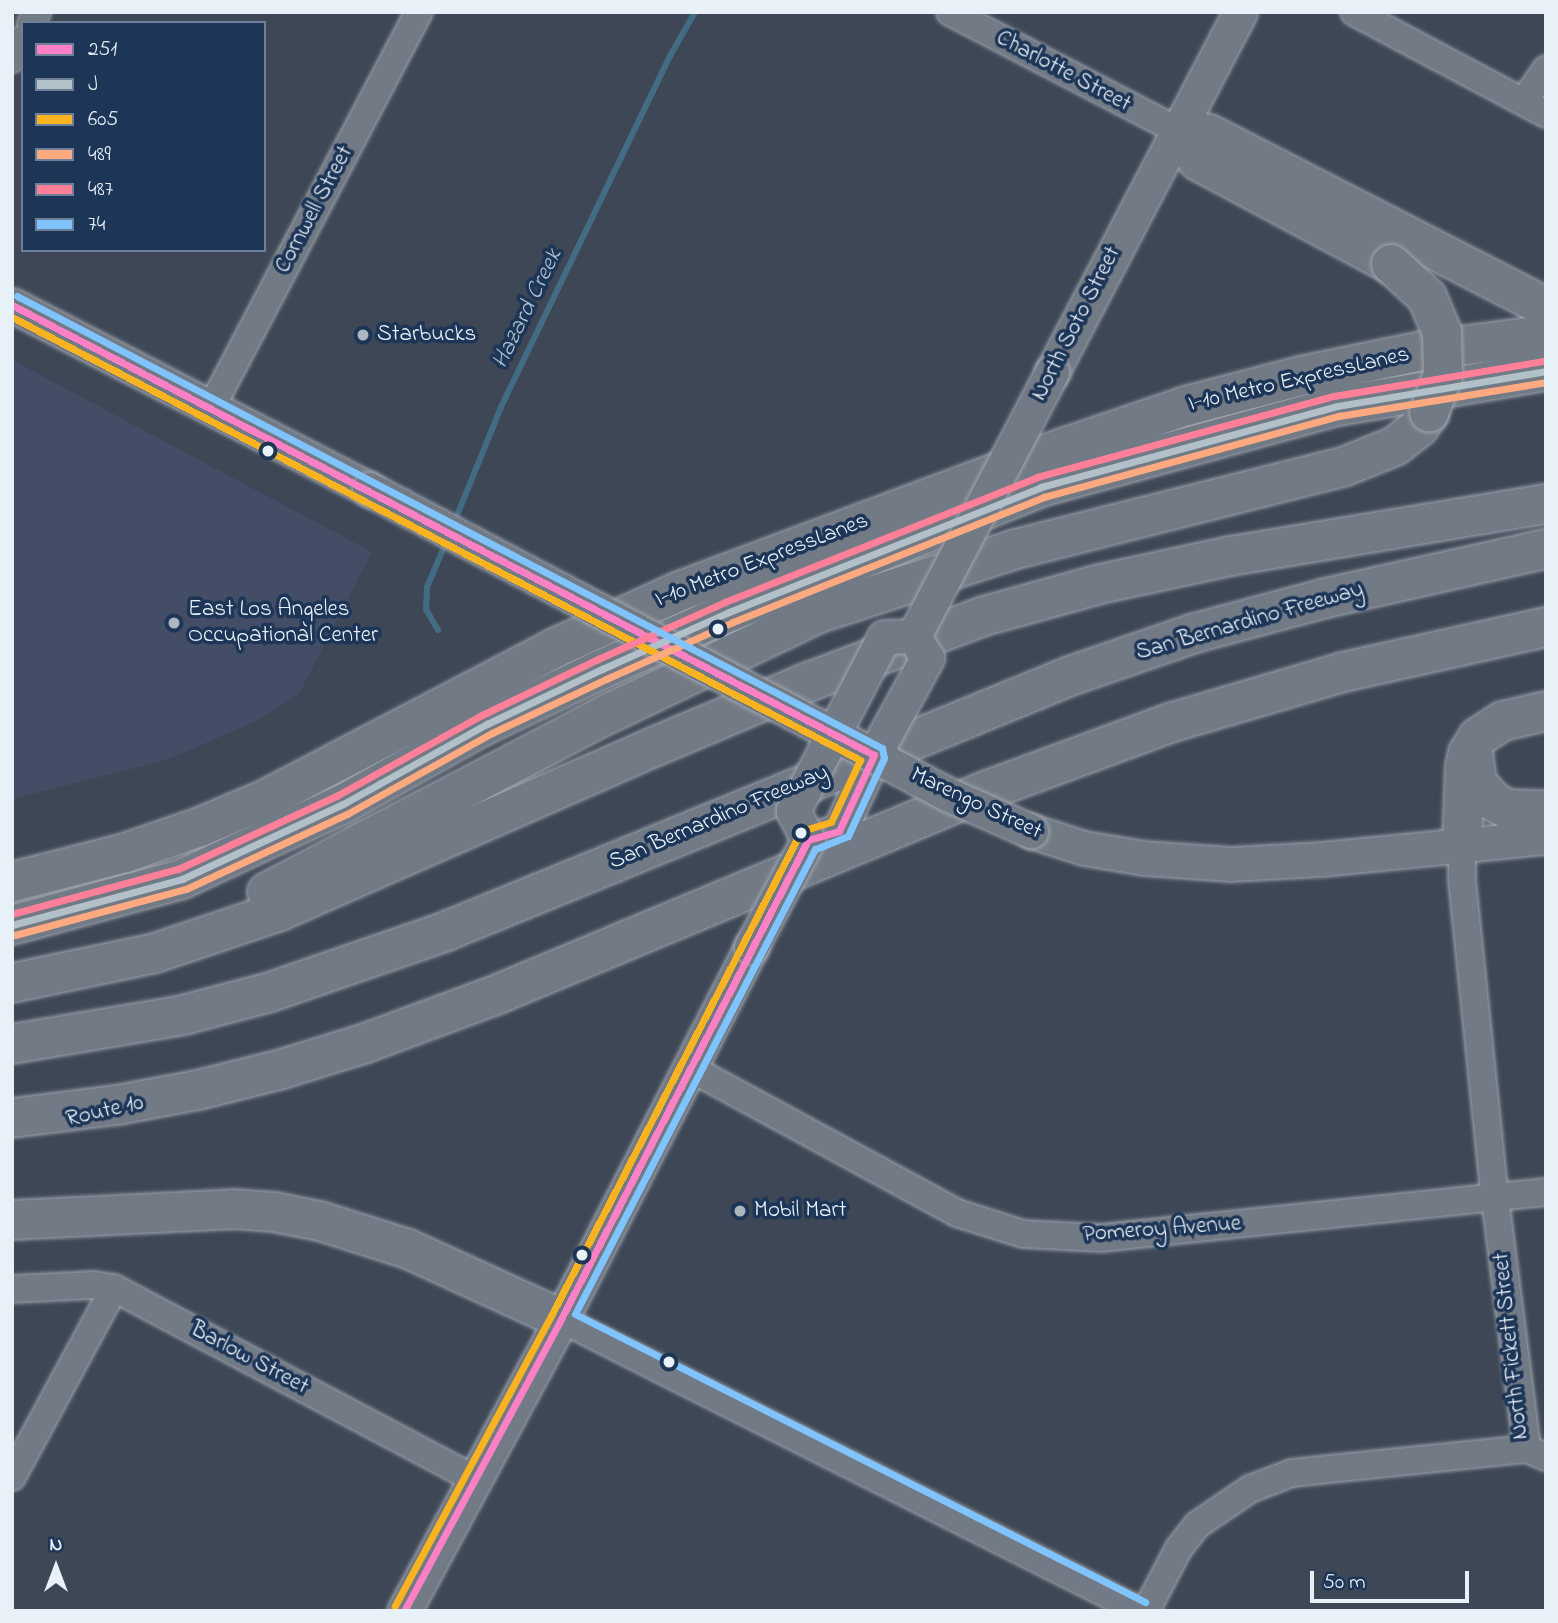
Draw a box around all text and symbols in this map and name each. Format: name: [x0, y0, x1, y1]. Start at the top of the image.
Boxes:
legend: [21, 21, 266, 252]
street label: Charlotte Street: [991, 25, 1135, 119]
text: 251: [88, 35, 117, 65]
text: J: [88, 70, 98, 100]
text: 605: [88, 105, 118, 135]
text: 489: [88, 140, 111, 170]
street label: Cornwell Street: [270, 142, 360, 278]
text: 487: [88, 175, 113, 205]
text: 74: [88, 210, 105, 240]
street label: North Soto Street: [1026, 242, 1128, 406]
water label: Hazard Creek: [487, 244, 569, 374]
place label: Starbucks: [377, 321, 476, 349]
marker: Starbucks: [355, 327, 371, 343]
street label: I-10 Metro ExpressLanes: [1186, 341, 1412, 419]
unlabelled marker: [261, 444, 275, 458]
street label: I-10 Metro ExpressLanes: [652, 508, 872, 614]
street label: San Bernardino Freeway: [1133, 576, 1367, 668]
place label: East Los Angeles Occupational Center: [188, 596, 378, 650]
marker: East Los Angeles Occupational Center: [166, 615, 182, 631]
unlabelled marker: [711, 622, 725, 636]
street label: San Bernardino Freeway: [605, 759, 833, 877]
street label: Marengo Street: [906, 762, 1046, 846]
unlabelled marker: [794, 826, 808, 840]
street label: Route 10: [64, 1090, 146, 1134]
place label: Mobil Mart: [754, 1197, 846, 1225]
marker: Mobil Mart: [732, 1203, 748, 1219]
street label: Pomeroy Avenue: [1082, 1211, 1242, 1249]
unlabelled marker: [575, 1248, 589, 1262]
street label: North Fickett Street: [1488, 1251, 1536, 1441]
street label: Barlow Street: [185, 1316, 313, 1402]
unlabelled marker: [662, 1355, 676, 1369]
north arrow: [21, 1532, 91, 1602]
text: N: [50, 1532, 62, 1559]
scale bar: [1313, 1556, 1472, 1600]
text: 50 m: [1323, 1568, 1366, 1598]

